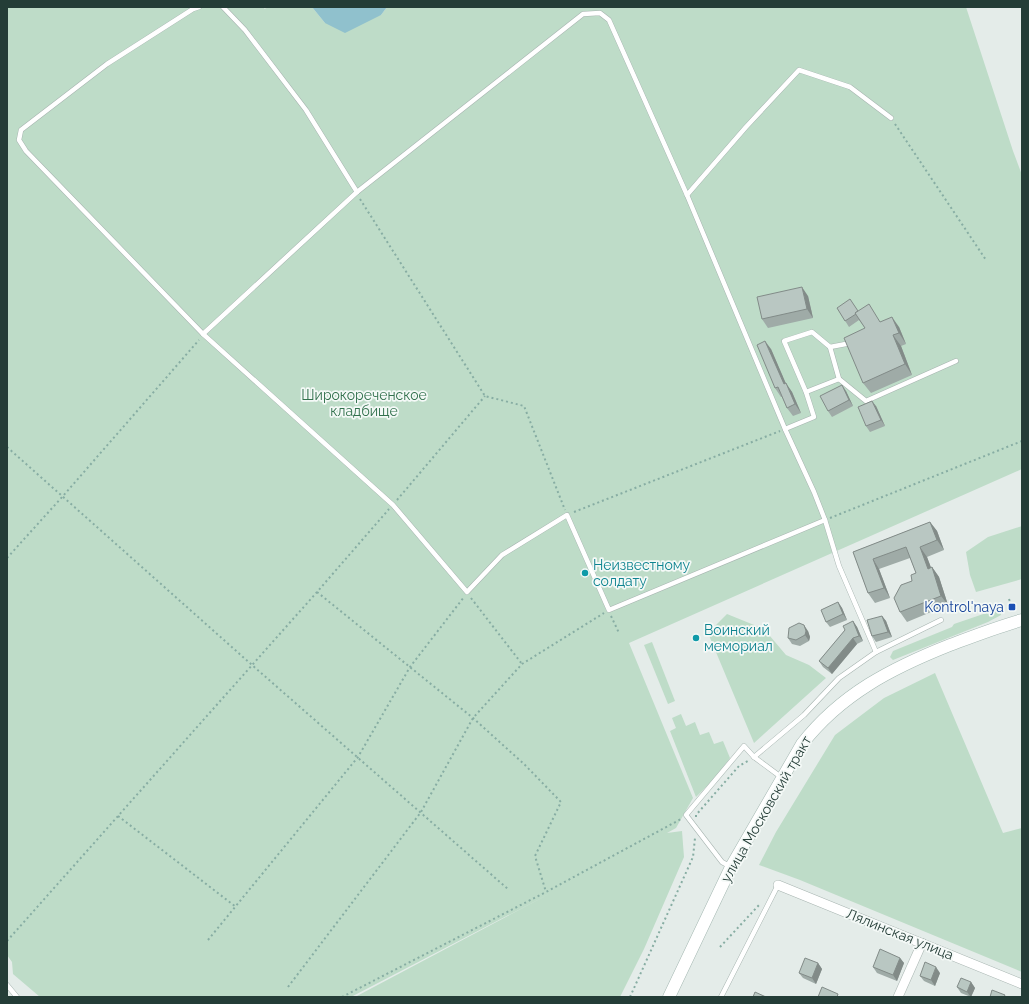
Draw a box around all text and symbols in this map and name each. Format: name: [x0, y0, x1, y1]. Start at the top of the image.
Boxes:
park label: Широкореченское кладбище: [301, 387, 427, 419]
place label: Неизвестному солдату: [593, 557, 691, 589]
marker: Неизвестному солдату: [580, 568, 590, 578]
place label: Kontrol'naya: [924, 599, 1004, 615]
marker: Kontrol'naya: [1007, 602, 1017, 612]
place label: Воинский мемориал: [704, 622, 773, 654]
marker: Воинский мемориал: [691, 633, 701, 643]
street label: улица Московский тракт: [718, 733, 815, 885]
street label: Лялинская улица: [844, 905, 956, 963]

